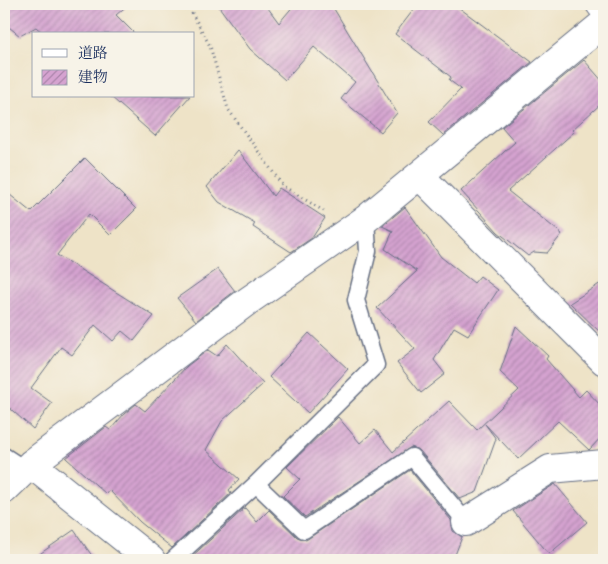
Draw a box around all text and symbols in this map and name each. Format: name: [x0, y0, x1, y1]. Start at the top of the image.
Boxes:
legend: [32, 32, 195, 98]
text: 道路: [78, 44, 108, 62]
text: 建物: [78, 68, 108, 86]

